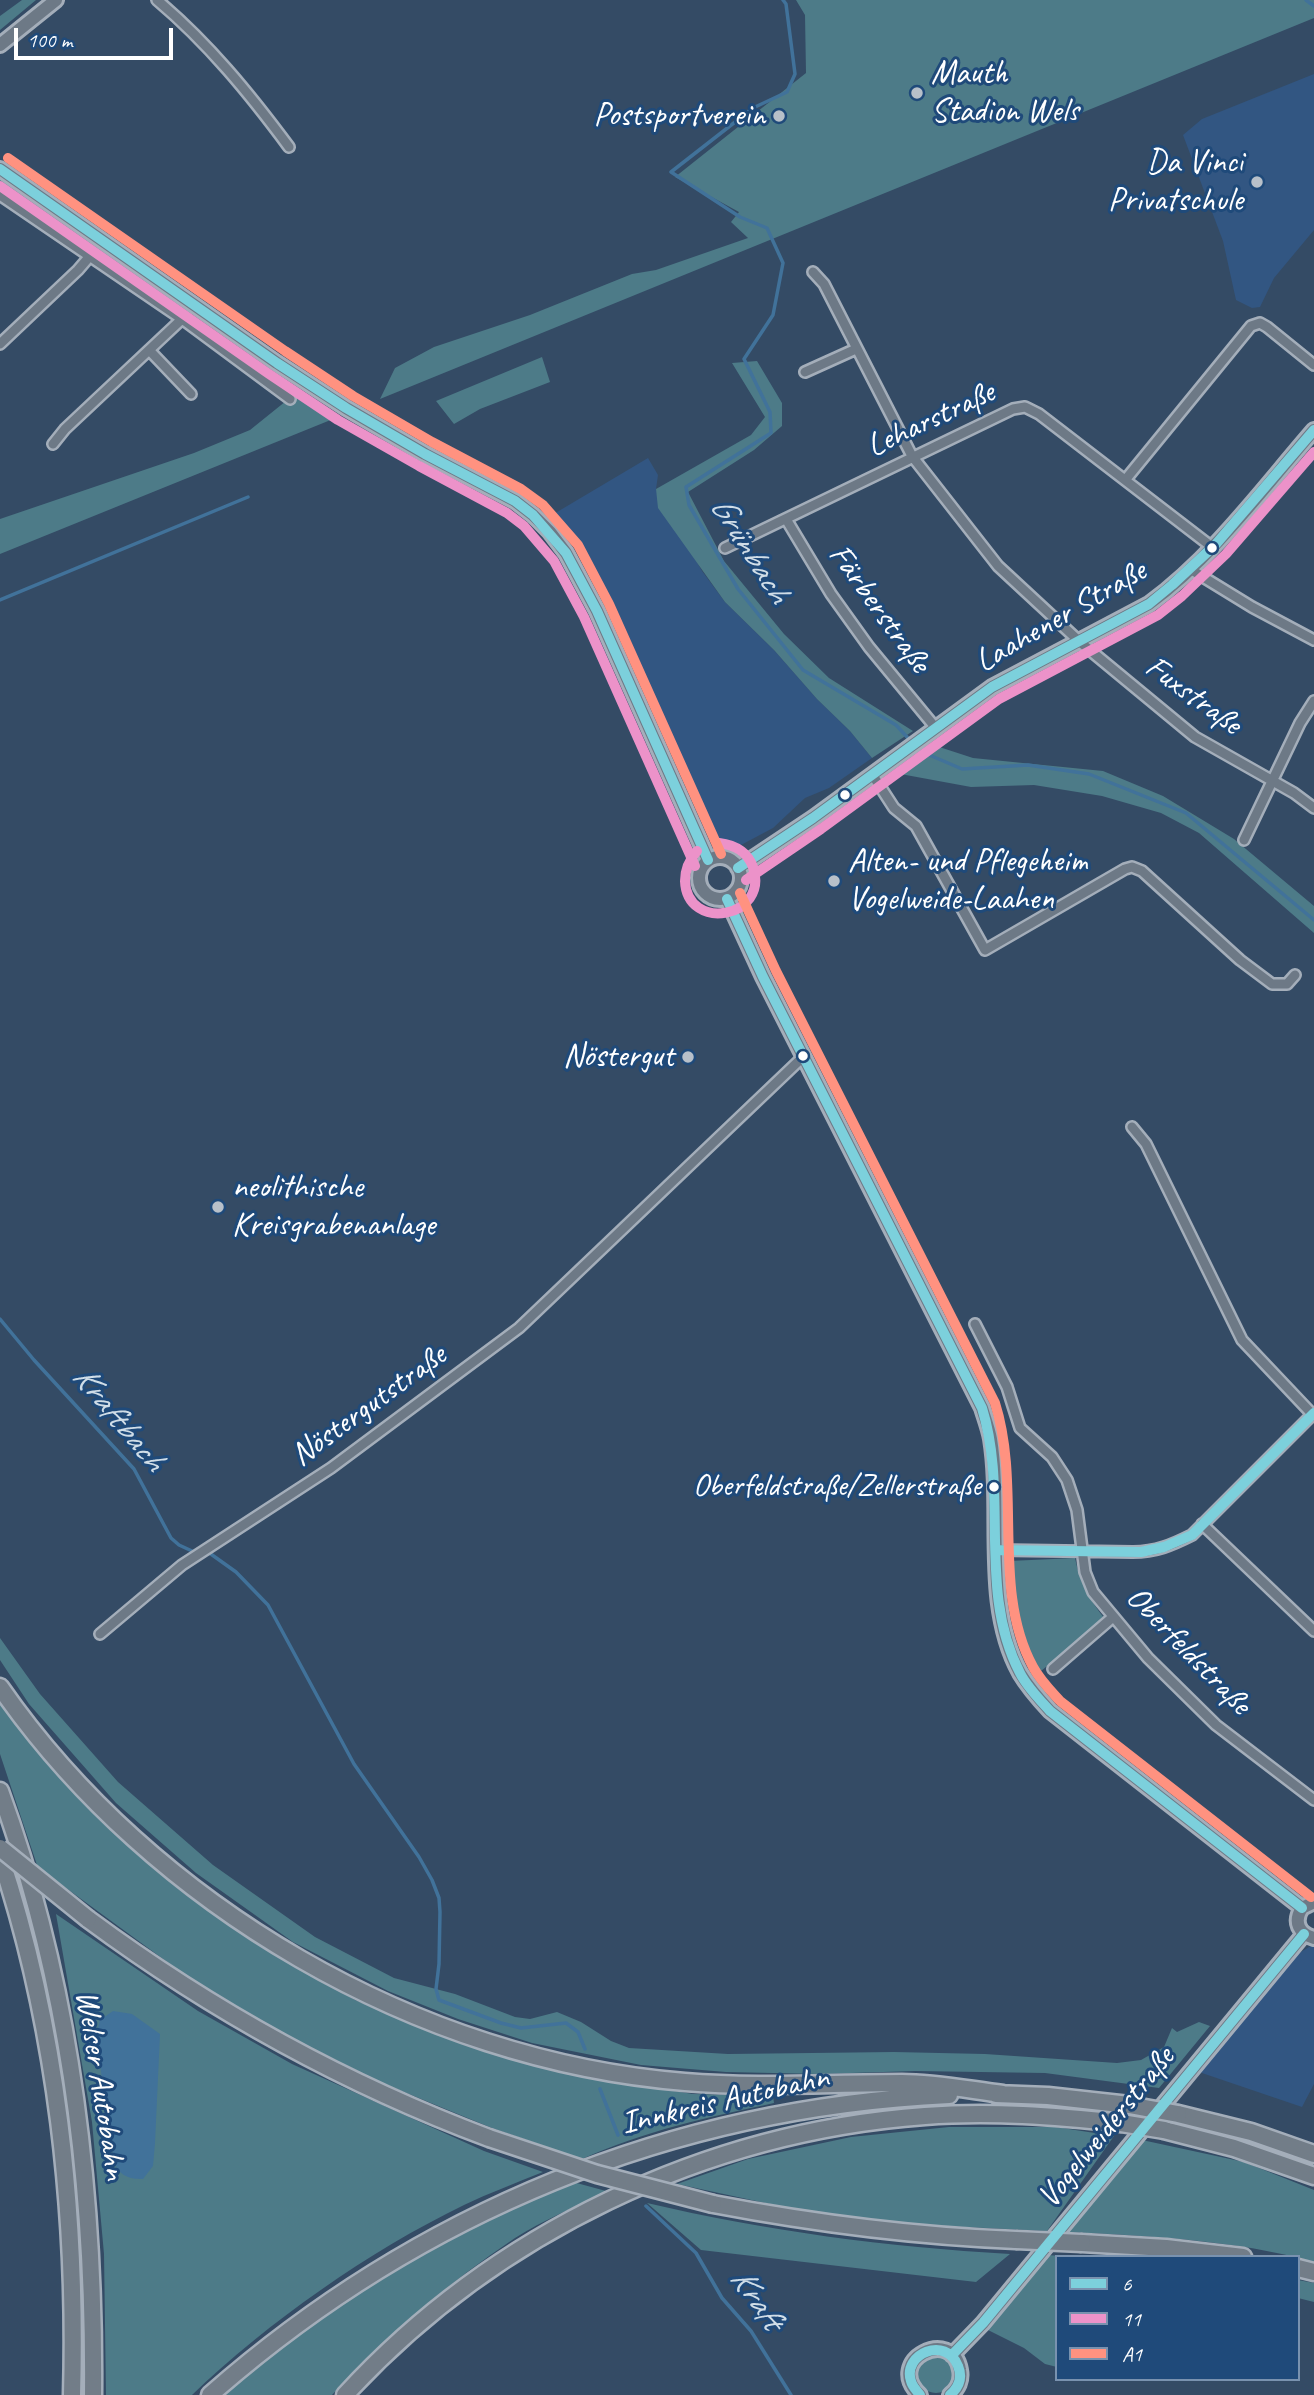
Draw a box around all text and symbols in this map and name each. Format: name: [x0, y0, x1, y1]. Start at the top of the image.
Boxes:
scale bar: [18, 14, 177, 58]
text: 100 m: [27, 27, 72, 53]
place label: Mauth Stadion Wels: [931, 54, 1079, 132]
marker: Mauth Stadion Wels: [909, 85, 925, 101]
place label: Postsportverein: [593, 96, 765, 136]
marker: Postsportverein: [771, 108, 787, 124]
place label: Da Vinci Privatschule: [1108, 143, 1243, 221]
marker: Da Vinci Privatschule: [1249, 174, 1265, 190]
street label: Leharstraße: [861, 373, 1001, 467]
water label: Grünbach: [700, 489, 798, 611]
street label: Färberstraße: [819, 537, 939, 681]
unlabelled marker: [1205, 541, 1219, 555]
street label: Laahener Straße: [968, 552, 1154, 682]
street label: Fuxstraße: [1137, 648, 1249, 744]
unlabelled marker: [838, 788, 852, 802]
place label: Alten- und Pflegeheim Vogelweide-Laahen: [848, 842, 1087, 920]
marker: Alten- und Pflegeheim Vogelweide-Laahen: [826, 873, 842, 889]
place label: Nöstergut: [563, 1037, 674, 1077]
marker: Nöstergut: [680, 1049, 696, 1065]
unlabelled marker: [796, 1049, 810, 1063]
place label: neolithische Kreisgrabenanlage: [232, 1168, 435, 1246]
marker: neolithische Kreisgrabenanlage: [210, 1199, 226, 1215]
street label: Nöstergutstraße: [284, 1336, 454, 1476]
water label: Kraftbach: [63, 1358, 173, 1480]
place label: Oberfeldstraße/Zellerstraße: [693, 1468, 981, 1506]
marker: Oberfeldstraße/Zellerstraße: [987, 1480, 1001, 1494]
street label: Oberfeldstraße: [1117, 1578, 1259, 1724]
street label: Welser Autobahn: [65, 1987, 135, 2183]
street label: Vogelweiderstraße: [1030, 2039, 1184, 2217]
street label: Innkreis Autobahn: [618, 2058, 832, 2144]
legend: [1055, 2255, 1300, 2381]
water label: Kraft: [720, 2260, 792, 2338]
text: 6: [1122, 2271, 1131, 2297]
text: 11: [1122, 2306, 1141, 2332]
text: A1: [1122, 2341, 1142, 2367]

